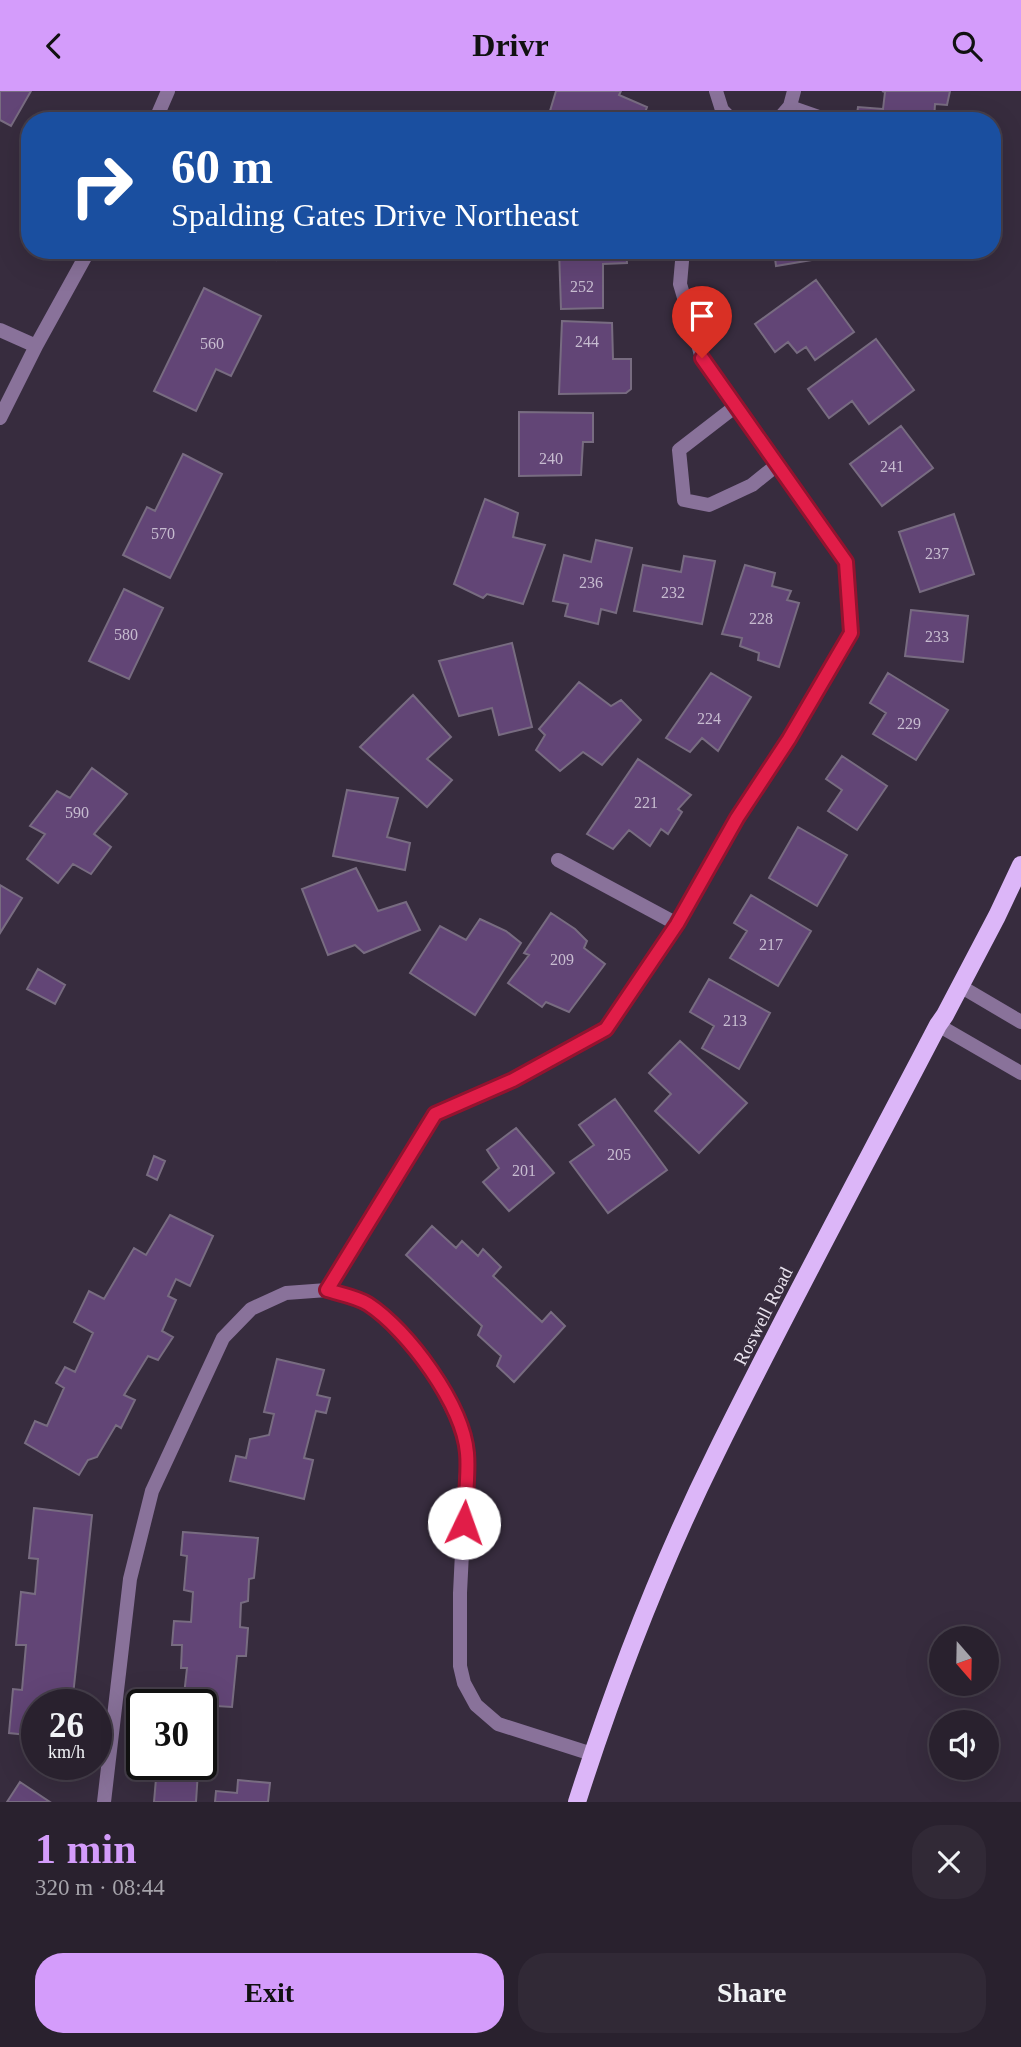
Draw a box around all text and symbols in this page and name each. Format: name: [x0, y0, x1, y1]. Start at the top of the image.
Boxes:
icon: back: [35, 27, 73, 65]
text: Drivr: [472, 27, 549, 63]
icon: search: [948, 27, 986, 65]
text: 60 m: [171, 139, 273, 194]
icon: right: [56, 140, 147, 231]
text: Spalding Gates Drive Northeast: [171, 197, 579, 233]
house number: 252: [570, 278, 594, 295]
pin: [672, 286, 732, 358]
icon: arrive: [683, 297, 721, 335]
house number: 244: [575, 333, 599, 350]
house number: 560: [200, 335, 224, 352]
house number: 240: [539, 450, 563, 467]
house number: 241: [880, 458, 904, 475]
house number: 570: [151, 525, 175, 542]
house number: 237: [925, 545, 949, 562]
house number: 236: [579, 574, 603, 591]
house number: 232: [661, 584, 685, 601]
house number: 228: [749, 610, 773, 627]
house number: 580: [114, 626, 138, 643]
house number: 233: [925, 628, 949, 645]
house number: 224: [697, 710, 721, 727]
house number: 229: [897, 715, 921, 732]
house number: 221: [634, 794, 658, 811]
house number: 590: [65, 804, 89, 821]
house number: 217: [759, 936, 783, 953]
house number: 209: [550, 951, 574, 968]
house number: 213: [723, 1012, 747, 1029]
house number: 205: [607, 1146, 631, 1163]
house number: 201: [512, 1162, 536, 1179]
street label: Roswell Road: [729, 1263, 797, 1368]
position arrow: [427, 1486, 501, 1560]
north arrow: [929, 1626, 999, 1696]
map controls: [929, 1626, 999, 1780]
speed limit sign: 30: [126, 1689, 217, 1780]
text: 26: [49, 1706, 84, 1745]
button: sound: [929, 1710, 999, 1780]
text: km/h: [48, 1742, 85, 1762]
button: close: [912, 1825, 986, 1899]
text: 1 min: [35, 1826, 137, 1872]
text: 320 m · 08:44: [35, 1875, 165, 1900]
button: Exit: [35, 1953, 504, 2033]
button: Share: [518, 1953, 986, 2033]

